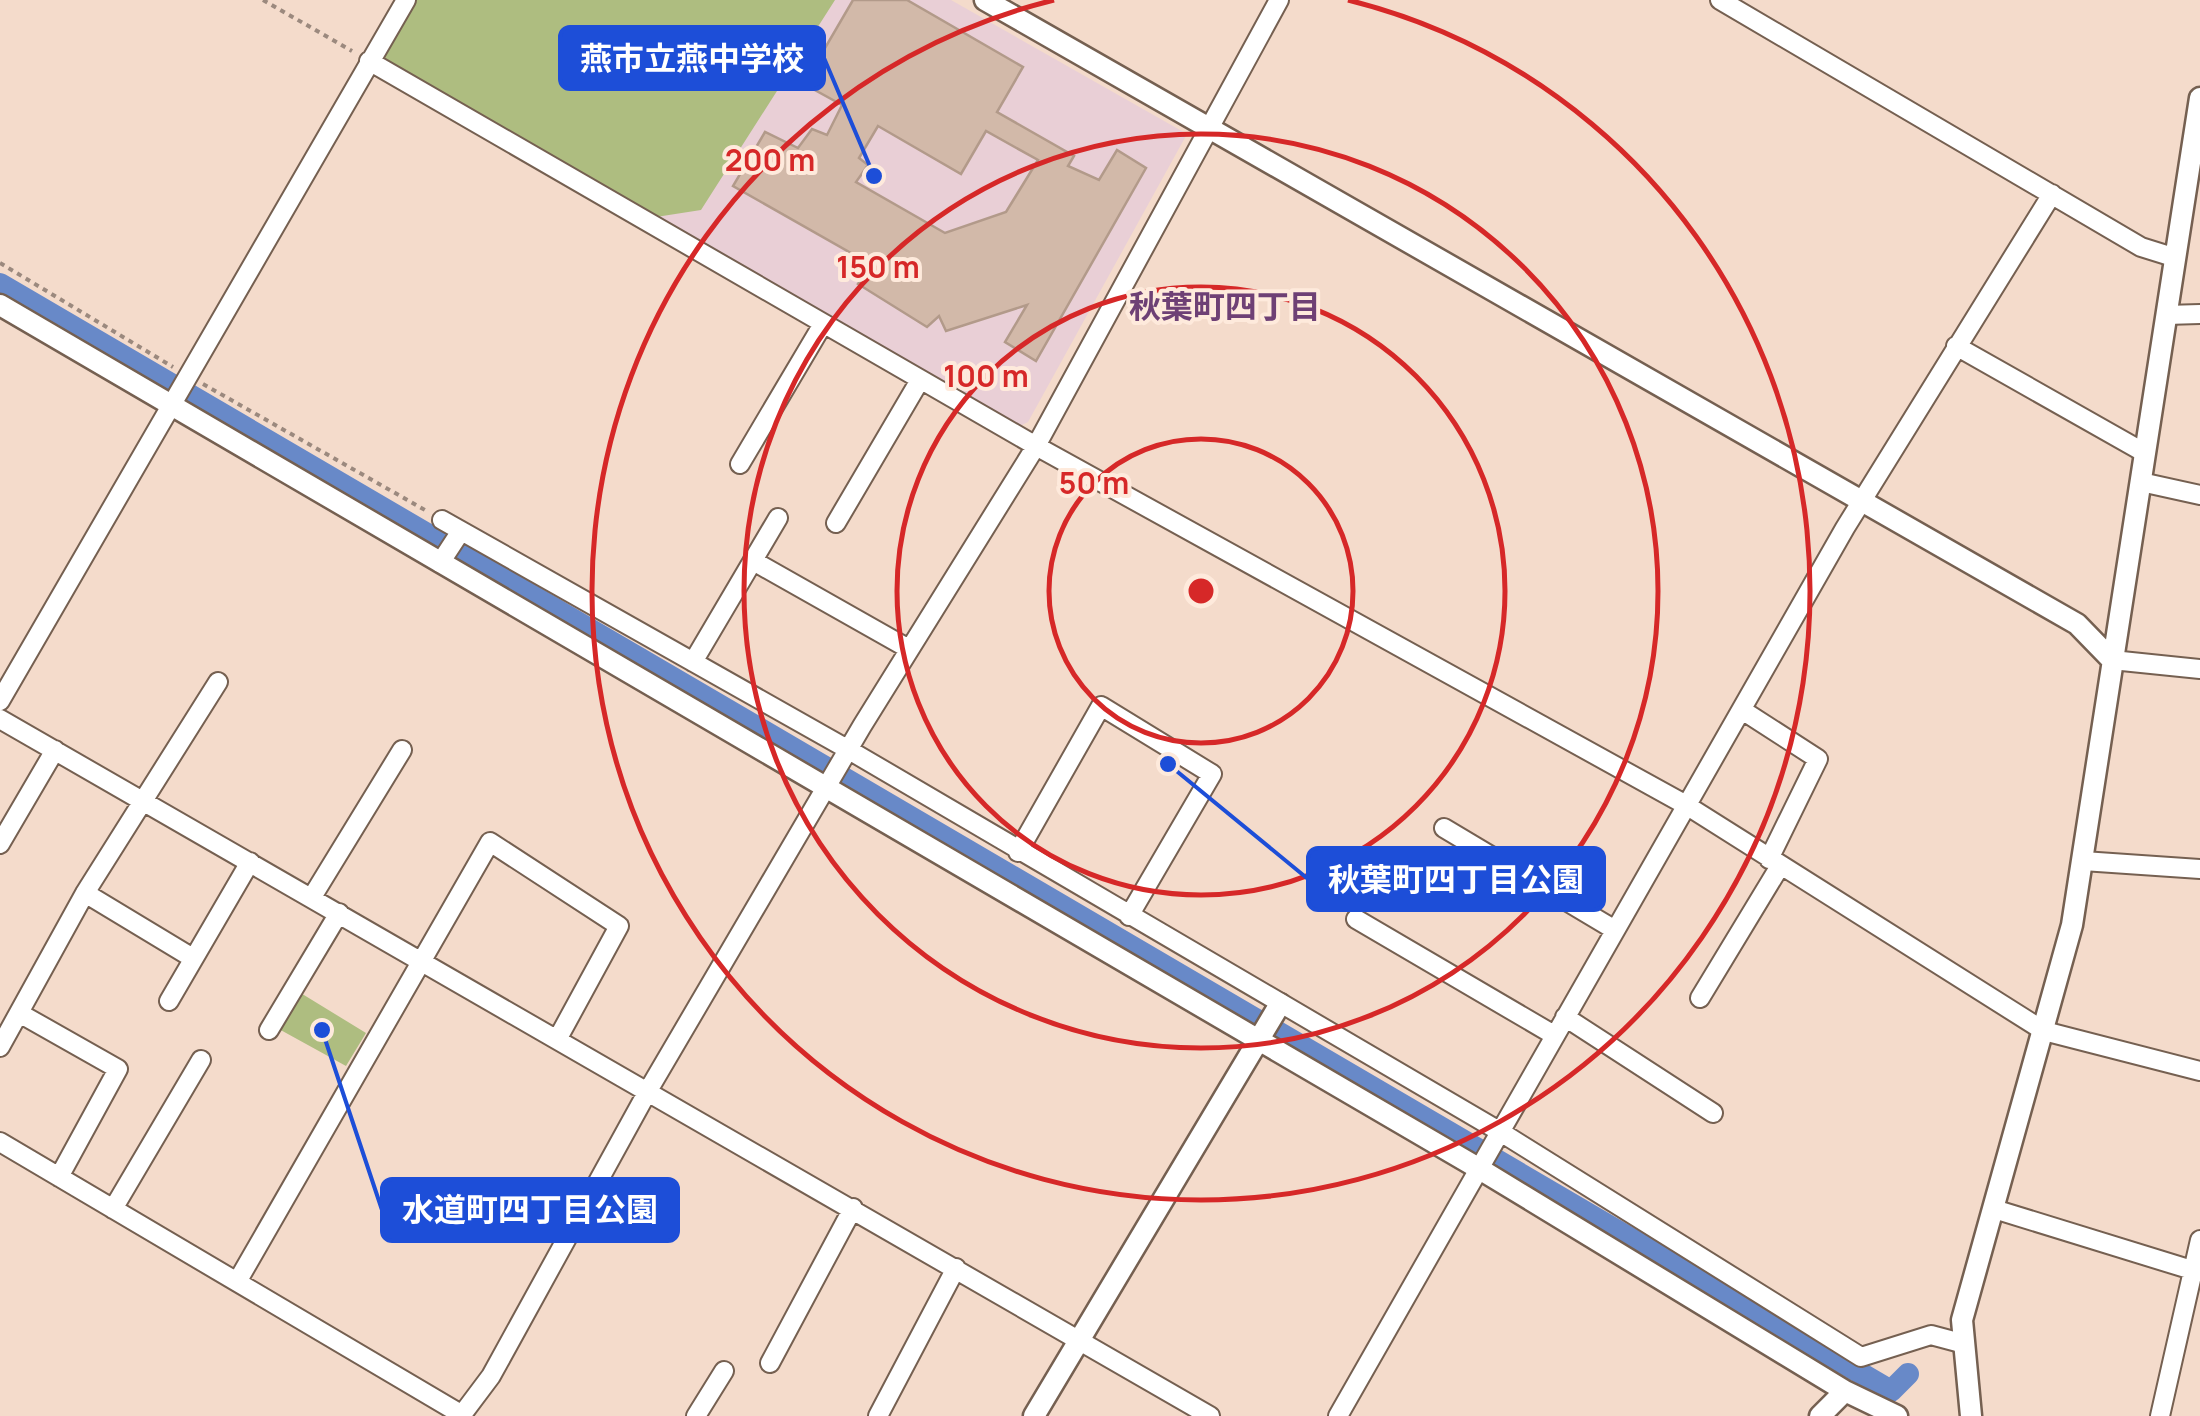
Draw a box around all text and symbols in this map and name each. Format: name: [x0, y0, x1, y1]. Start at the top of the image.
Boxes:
callout: 燕市立燕中学校: [560, 27, 824, 89]
text: 燕市立燕中学校: [580, 36, 804, 80]
text: 200 m: [725, 139, 815, 180]
text: 150 m: [836, 246, 920, 287]
district label: 秋葉町四丁目: [1129, 284, 1321, 328]
text: 100 m: [943, 355, 1029, 396]
text: 50 m: [1059, 462, 1129, 503]
centre of rings: [1183, 573, 1219, 609]
callout: 秋葉町四丁目公園: [1308, 848, 1604, 910]
text: 秋葉町四丁目公園: [1328, 857, 1584, 901]
callout: 水道町四丁目公園: [382, 1179, 678, 1241]
text: 水道町四丁目公園: [402, 1187, 658, 1231]

